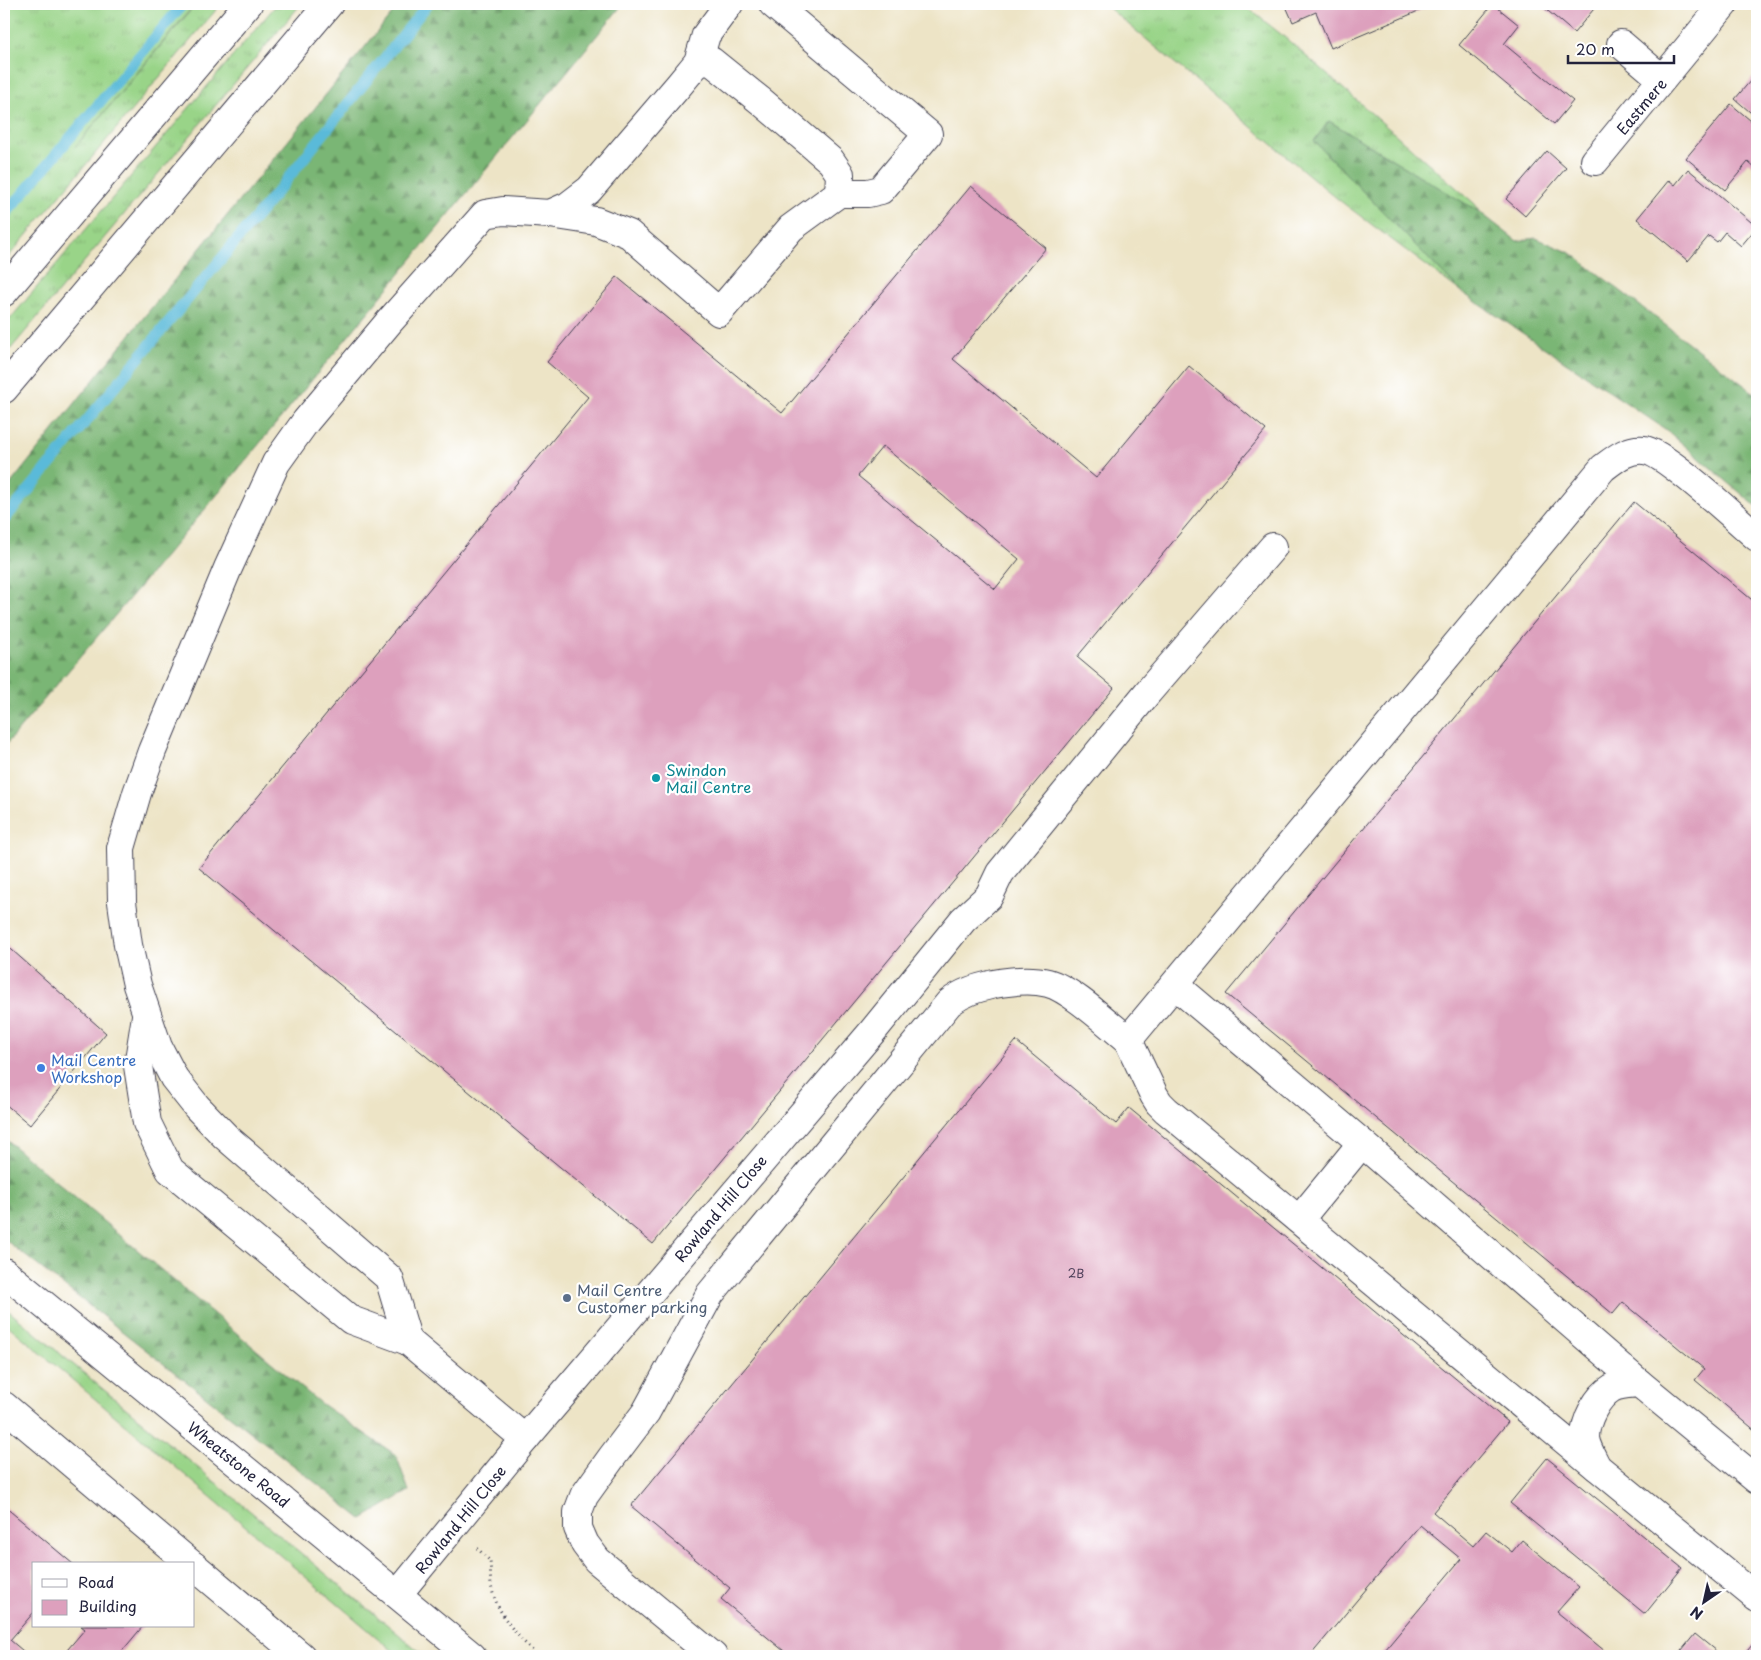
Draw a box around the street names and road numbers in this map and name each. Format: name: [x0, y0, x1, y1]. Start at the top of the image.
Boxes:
street label: Eastmere: [1610, 73, 1672, 139]
street label: Rowland Hill Close: [668, 1150, 772, 1266]
street label: Wheatstone Road: [183, 1415, 295, 1513]
street label: Rowland Hill Close: [409, 1460, 511, 1578]

